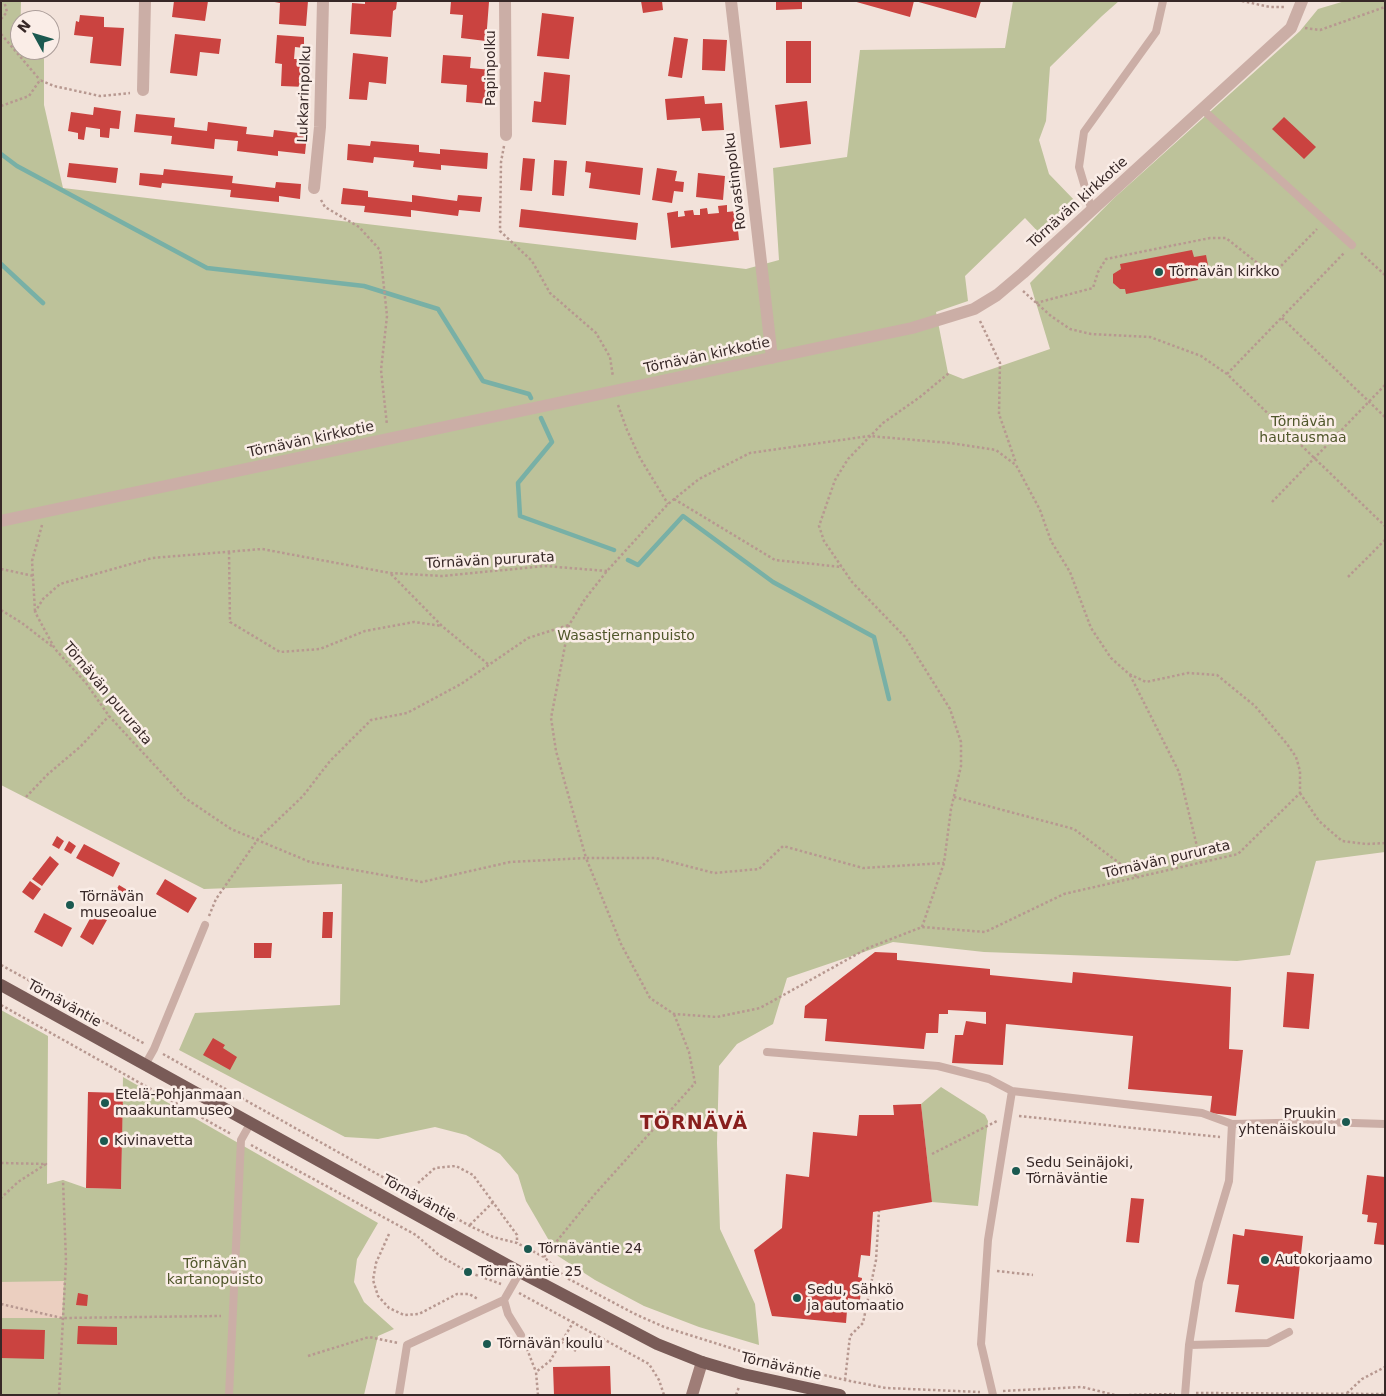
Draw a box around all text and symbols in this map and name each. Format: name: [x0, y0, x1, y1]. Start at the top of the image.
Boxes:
north arrow: [10, 10, 60, 60]
text: N: [14, 17, 34, 36]
street label: Papinpolku: [483, 30, 499, 106]
street label: Lukkarinpolku: [295, 45, 315, 143]
street label: Rovastinpolku: [722, 131, 750, 231]
street label: Törnävän kirkkotie: [1025, 154, 1131, 252]
place label: Törnävän kirkko: [1169, 264, 1279, 280]
marker: Törnävän kirkko: [1153, 266, 1165, 278]
street label: Törnävän kirkkotie: [642, 334, 772, 378]
park label: Törnävän hautausmaa: [1259, 414, 1347, 447]
street label: Törnävän kirkkotie: [246, 418, 376, 462]
street label: Törnävän pururata: [425, 549, 555, 573]
park label: Wasastjernanpuisto: [557, 628, 695, 644]
street label: Törnävän pururata: [59, 639, 155, 749]
street label: Törnävän pururata: [1102, 837, 1232, 883]
place label: Törnävän museoalue: [80, 889, 157, 922]
marker: Törnävän museoalue: [64, 899, 76, 911]
street label: Törnäväntie: [24, 977, 104, 1031]
place label: Etelä-Pohjanmaan maakuntamuseo: [115, 1087, 242, 1120]
marker: Etelä-Pohjanmaan maakuntamuseo: [99, 1097, 111, 1109]
place label: Pruukin yhtenäiskoulu: [1238, 1106, 1336, 1138]
district label: TÖRNÄVÄ: [639, 1113, 749, 1135]
marker: Pruukin yhtenäiskoulu: [1340, 1116, 1352, 1128]
place label: Kivinavetta: [114, 1133, 193, 1149]
marker: Kivinavetta: [98, 1135, 110, 1147]
place label: Sedu Seinäjoki, Törnäväntie: [1026, 1155, 1133, 1188]
marker: Sedu Seinäjoki, Törnäväntie: [1010, 1165, 1022, 1177]
street label: Törnäväntie: [379, 1172, 459, 1226]
place label: Törnäväntie 24: [538, 1241, 642, 1257]
marker: Törnäväntie 24: [522, 1243, 534, 1255]
place label: Autokorjaamo: [1275, 1252, 1373, 1268]
marker: Autokorjaamo: [1259, 1254, 1271, 1266]
park label: Törnävän kartanopuisto: [167, 1256, 263, 1288]
place label: Törnäväntie 25: [478, 1264, 582, 1280]
marker: Törnäväntie 25: [462, 1266, 474, 1278]
place label: Sedu, Sähkö ja automaatio: [807, 1282, 904, 1314]
marker: Sedu, Sähkö ja automaatio: [791, 1292, 803, 1304]
place label: Törnävän koulu: [497, 1336, 603, 1352]
marker: Törnävän koulu: [481, 1338, 493, 1350]
street label: Törnäväntie: [739, 1350, 823, 1384]

